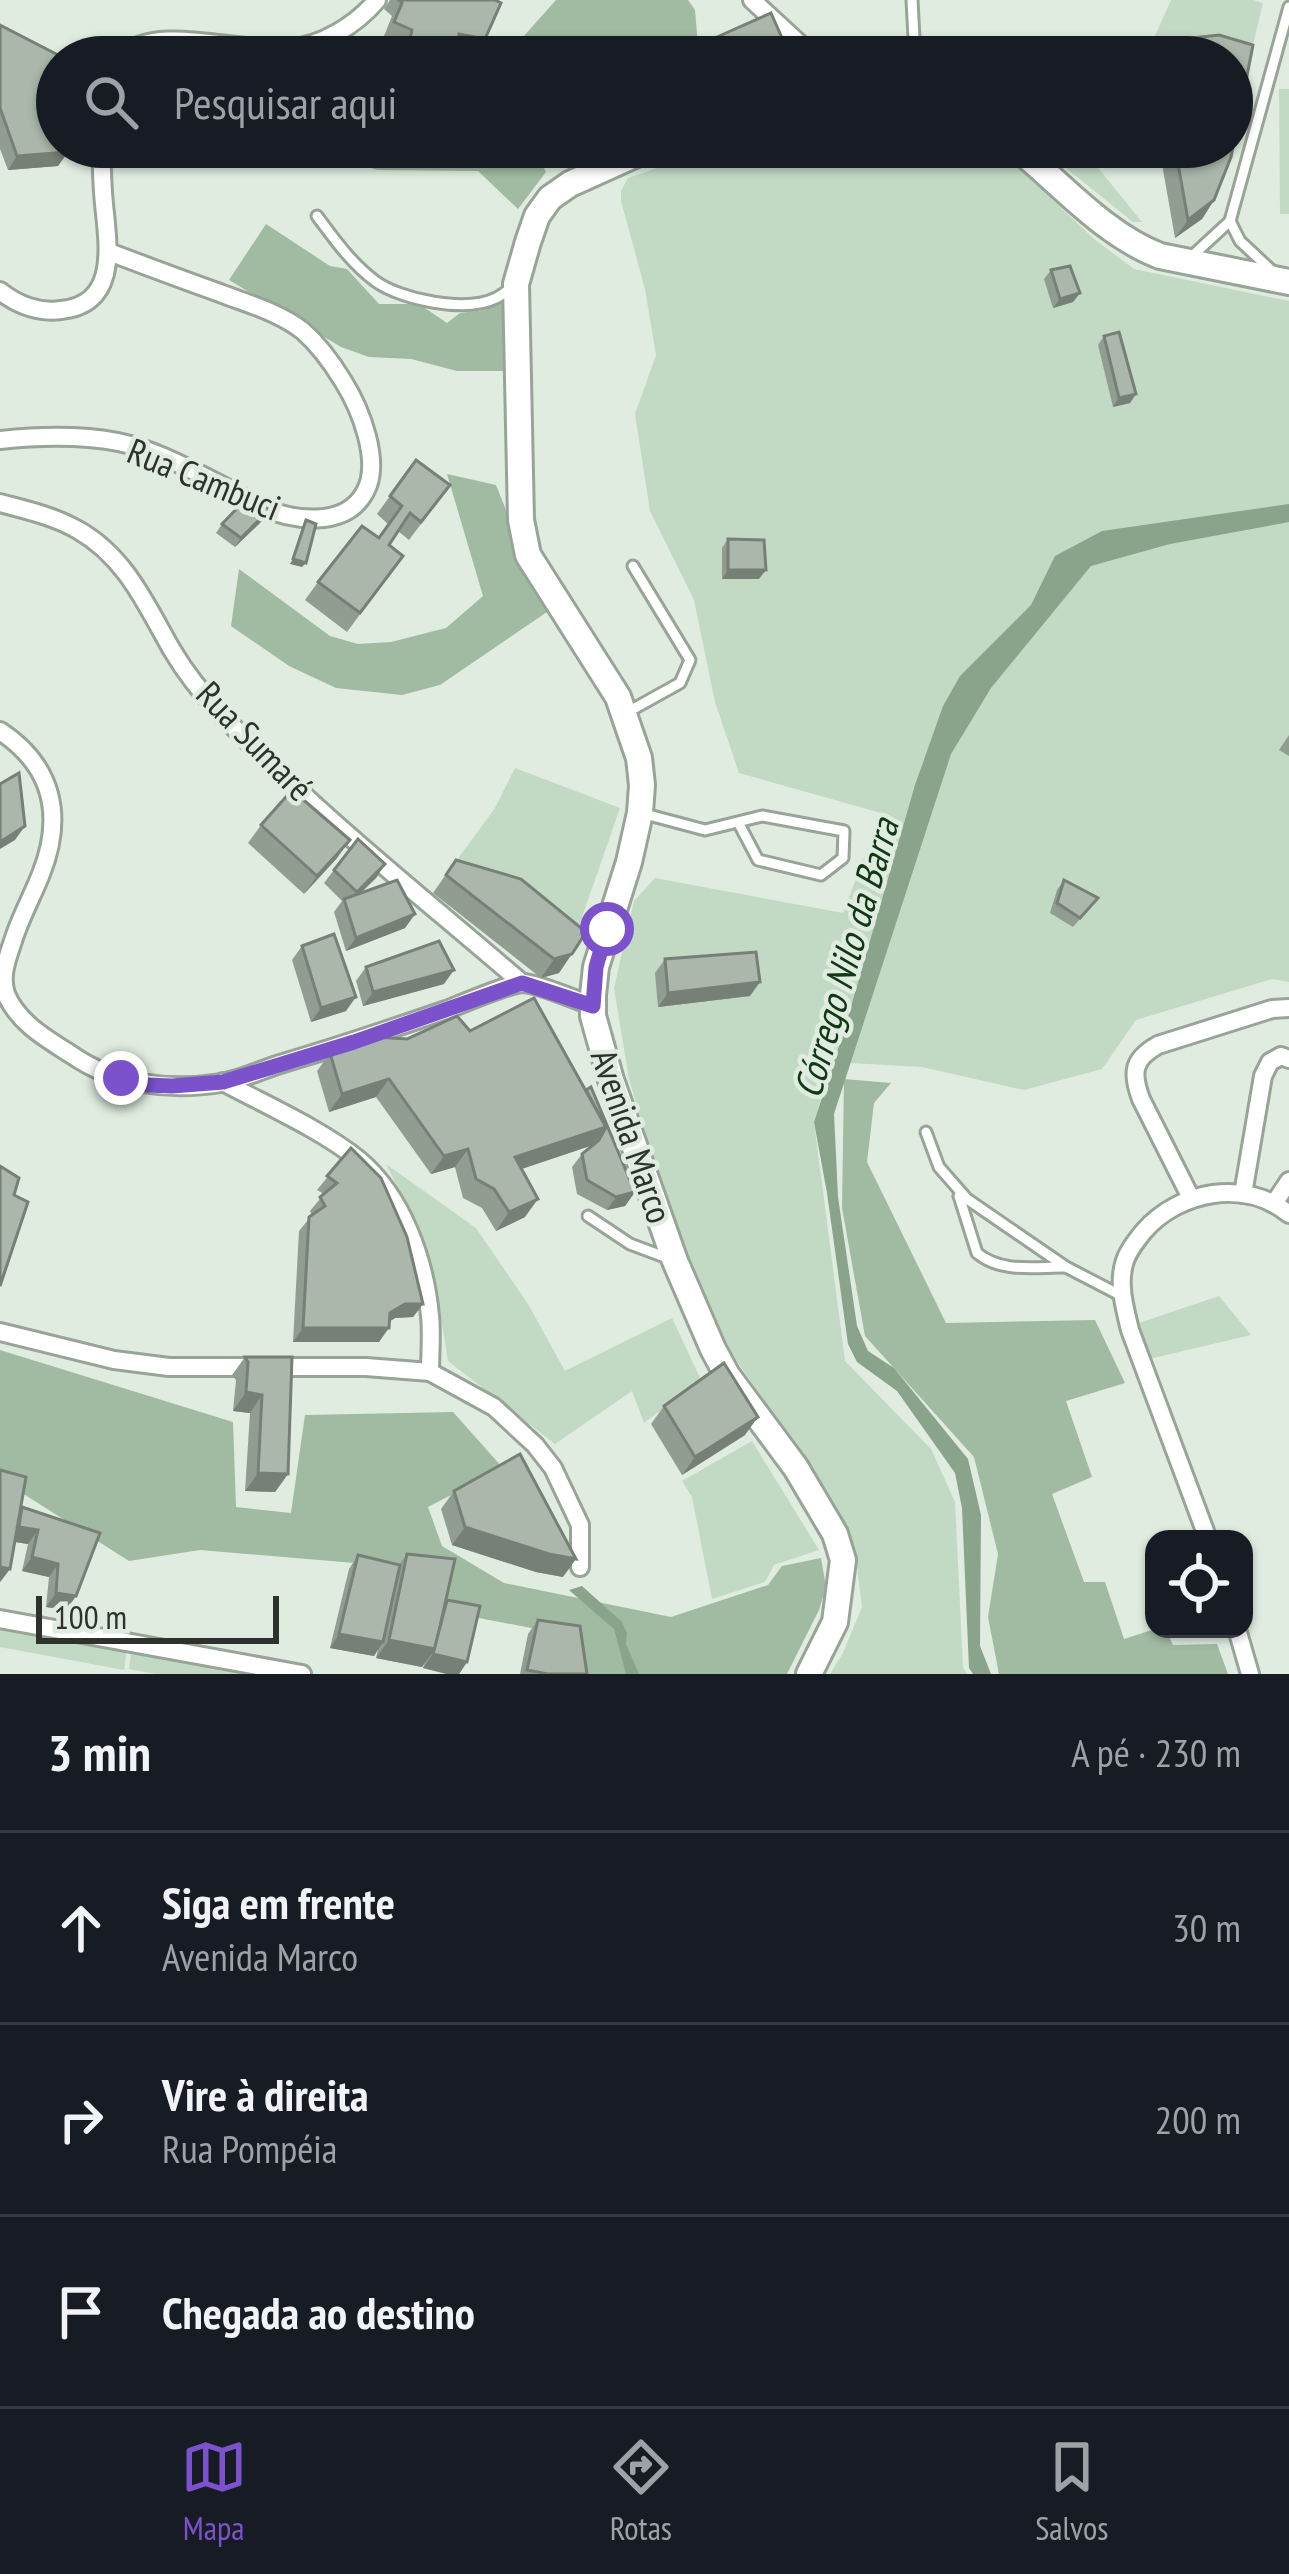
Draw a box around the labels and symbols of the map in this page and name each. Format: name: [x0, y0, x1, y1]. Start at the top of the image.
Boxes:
street label: Rua Cambuci: [121, 427, 287, 530]
street label: Rua Sumaré: [187, 671, 324, 810]
water label: Córrego Nilo da Barra: [781, 810, 910, 1103]
route start: [580, 902, 634, 956]
street label: Avenida Marco: [581, 1043, 684, 1229]
route end: [94, 1051, 148, 1105]
scale bar: [36, 1590, 279, 1643]

